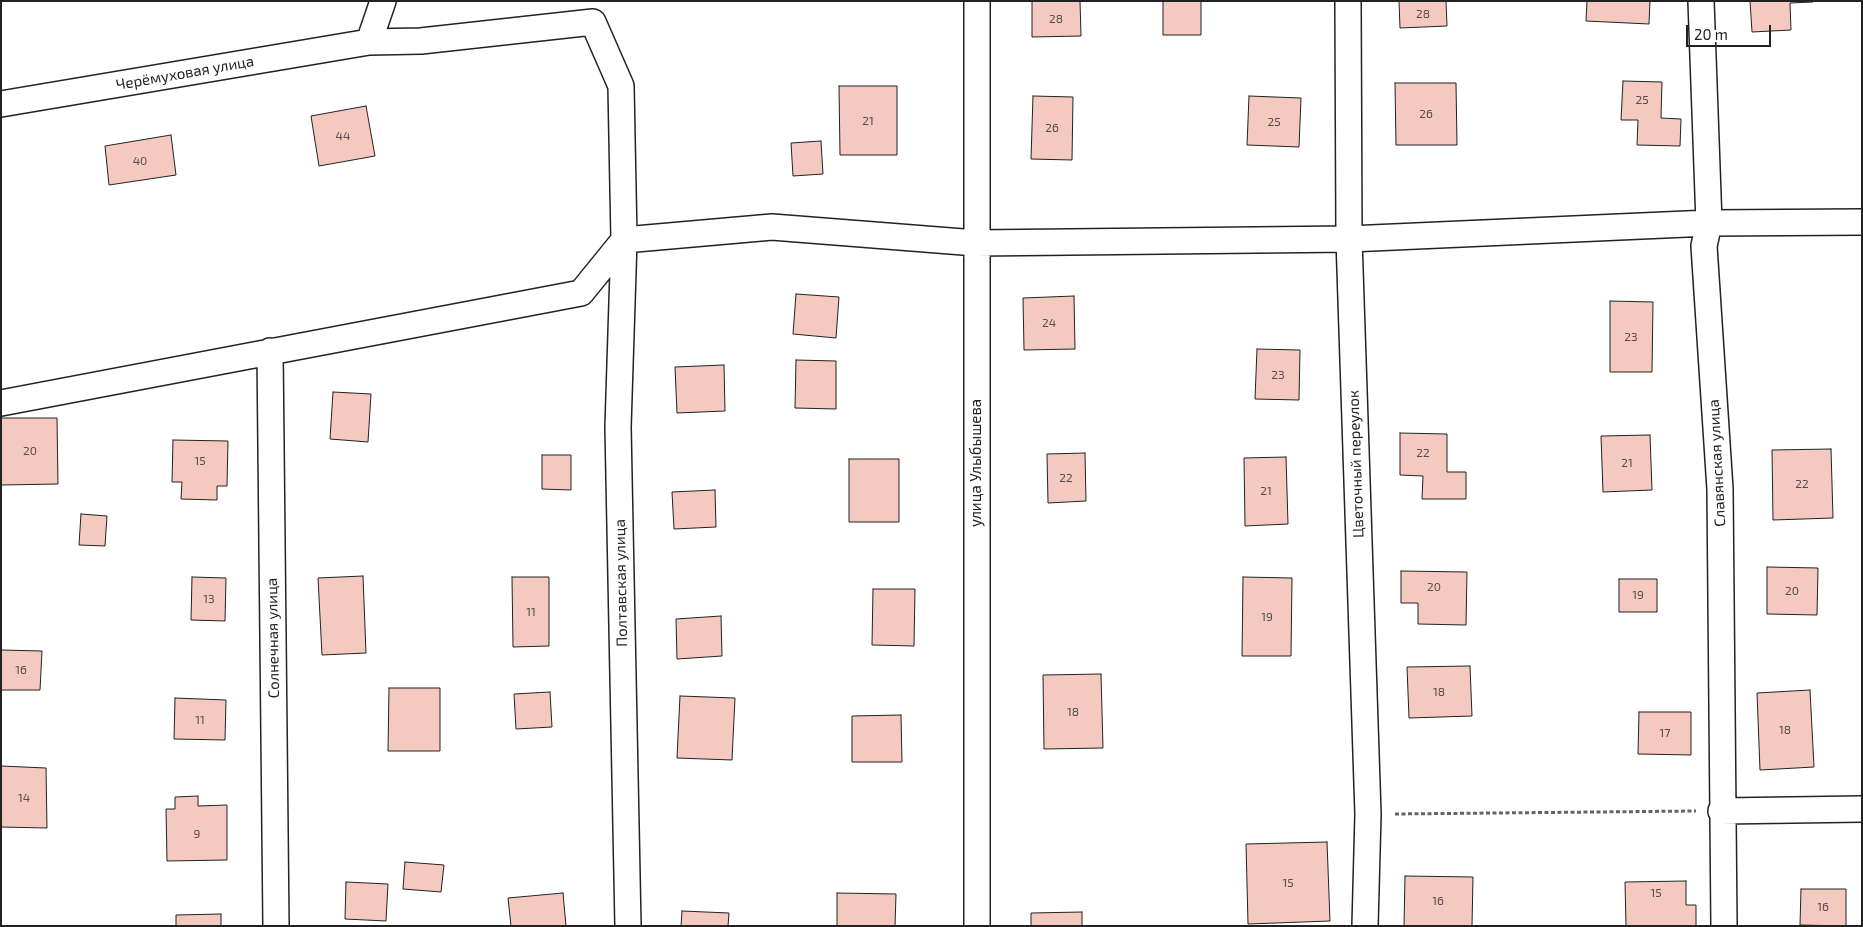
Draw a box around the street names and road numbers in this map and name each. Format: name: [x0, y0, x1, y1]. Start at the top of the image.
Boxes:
street label: Черёмуховая улица: [115, 52, 255, 94]
street label: Цветочный переулок: [1344, 390, 1368, 538]
street label: улица Улыбышева: [967, 399, 985, 527]
street label: Славянская улица: [1705, 399, 1729, 527]
street label: Полтавская улица: [611, 519, 631, 647]
street label: Солнечная улица: [263, 578, 283, 698]

